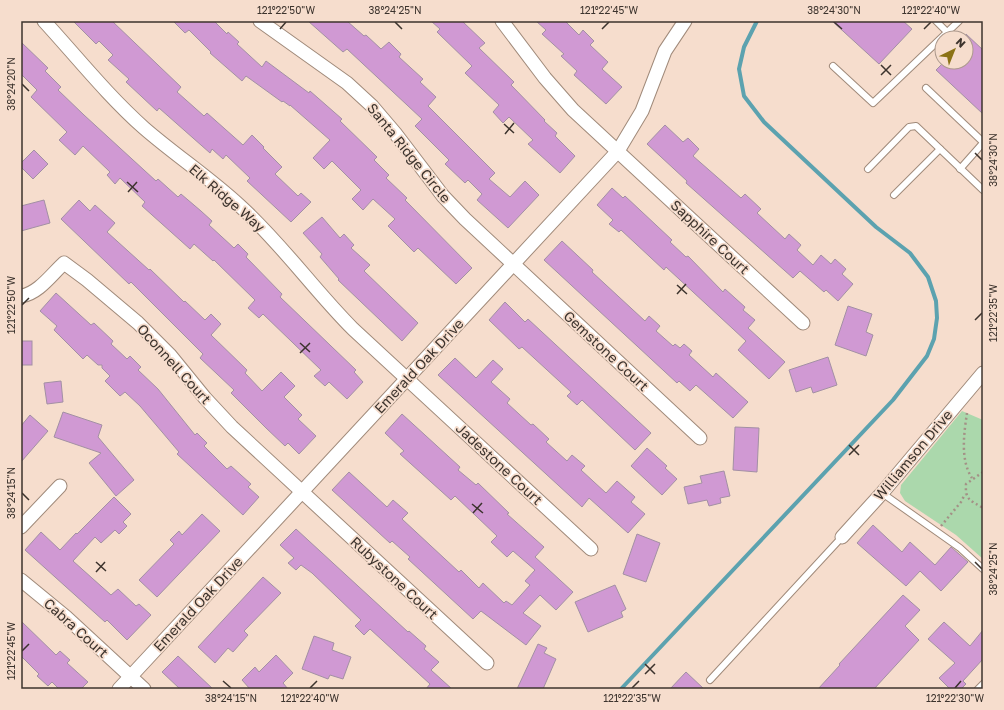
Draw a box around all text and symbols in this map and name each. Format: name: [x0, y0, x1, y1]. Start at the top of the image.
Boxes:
text: 121°22'50"W: [257, 4, 315, 16]
text: 38°24'25"N: [368, 4, 422, 16]
text: 121°22'45"W: [580, 4, 638, 16]
text: 38°24'30"N: [807, 4, 861, 16]
text: 121°22'40"W: [902, 4, 961, 16]
north arrow: [934, 30, 974, 70]
text: N: [954, 35, 969, 50]
text: 38°24'20"N: [5, 57, 17, 111]
street label: Santa Ridge Circle: [364, 99, 455, 206]
text: 38°24'30"N: [987, 133, 999, 187]
street label: Elk Ridge Way: [186, 160, 269, 235]
street label: Sapphire Court: [668, 196, 753, 277]
text: 121°22'50"W: [5, 276, 17, 334]
text: 121°22'35"W: [987, 284, 999, 342]
street label: Gemstone Court: [560, 307, 652, 394]
street label: Emerald Oak Drive: [370, 315, 467, 416]
street label: Oconnell Court: [134, 320, 215, 407]
street label: Williamson Drive: [870, 406, 955, 503]
street label: Jadestone Court: [453, 419, 546, 508]
text: 38°24'15"N: [5, 467, 17, 519]
street label: Rubystone Court: [347, 533, 442, 622]
text: 38°24'25"N: [987, 542, 999, 596]
street label: Emerald Oak Drive: [149, 553, 246, 654]
street label: Cabra Court: [41, 594, 112, 661]
text: 121°22'45"W: [5, 622, 17, 680]
text: 38°24'15"N: [205, 692, 257, 704]
text: 121°22'40"W: [281, 692, 340, 704]
text: 121°22'35"W: [603, 692, 661, 704]
text: 121°22'30"W: [926, 692, 984, 704]

